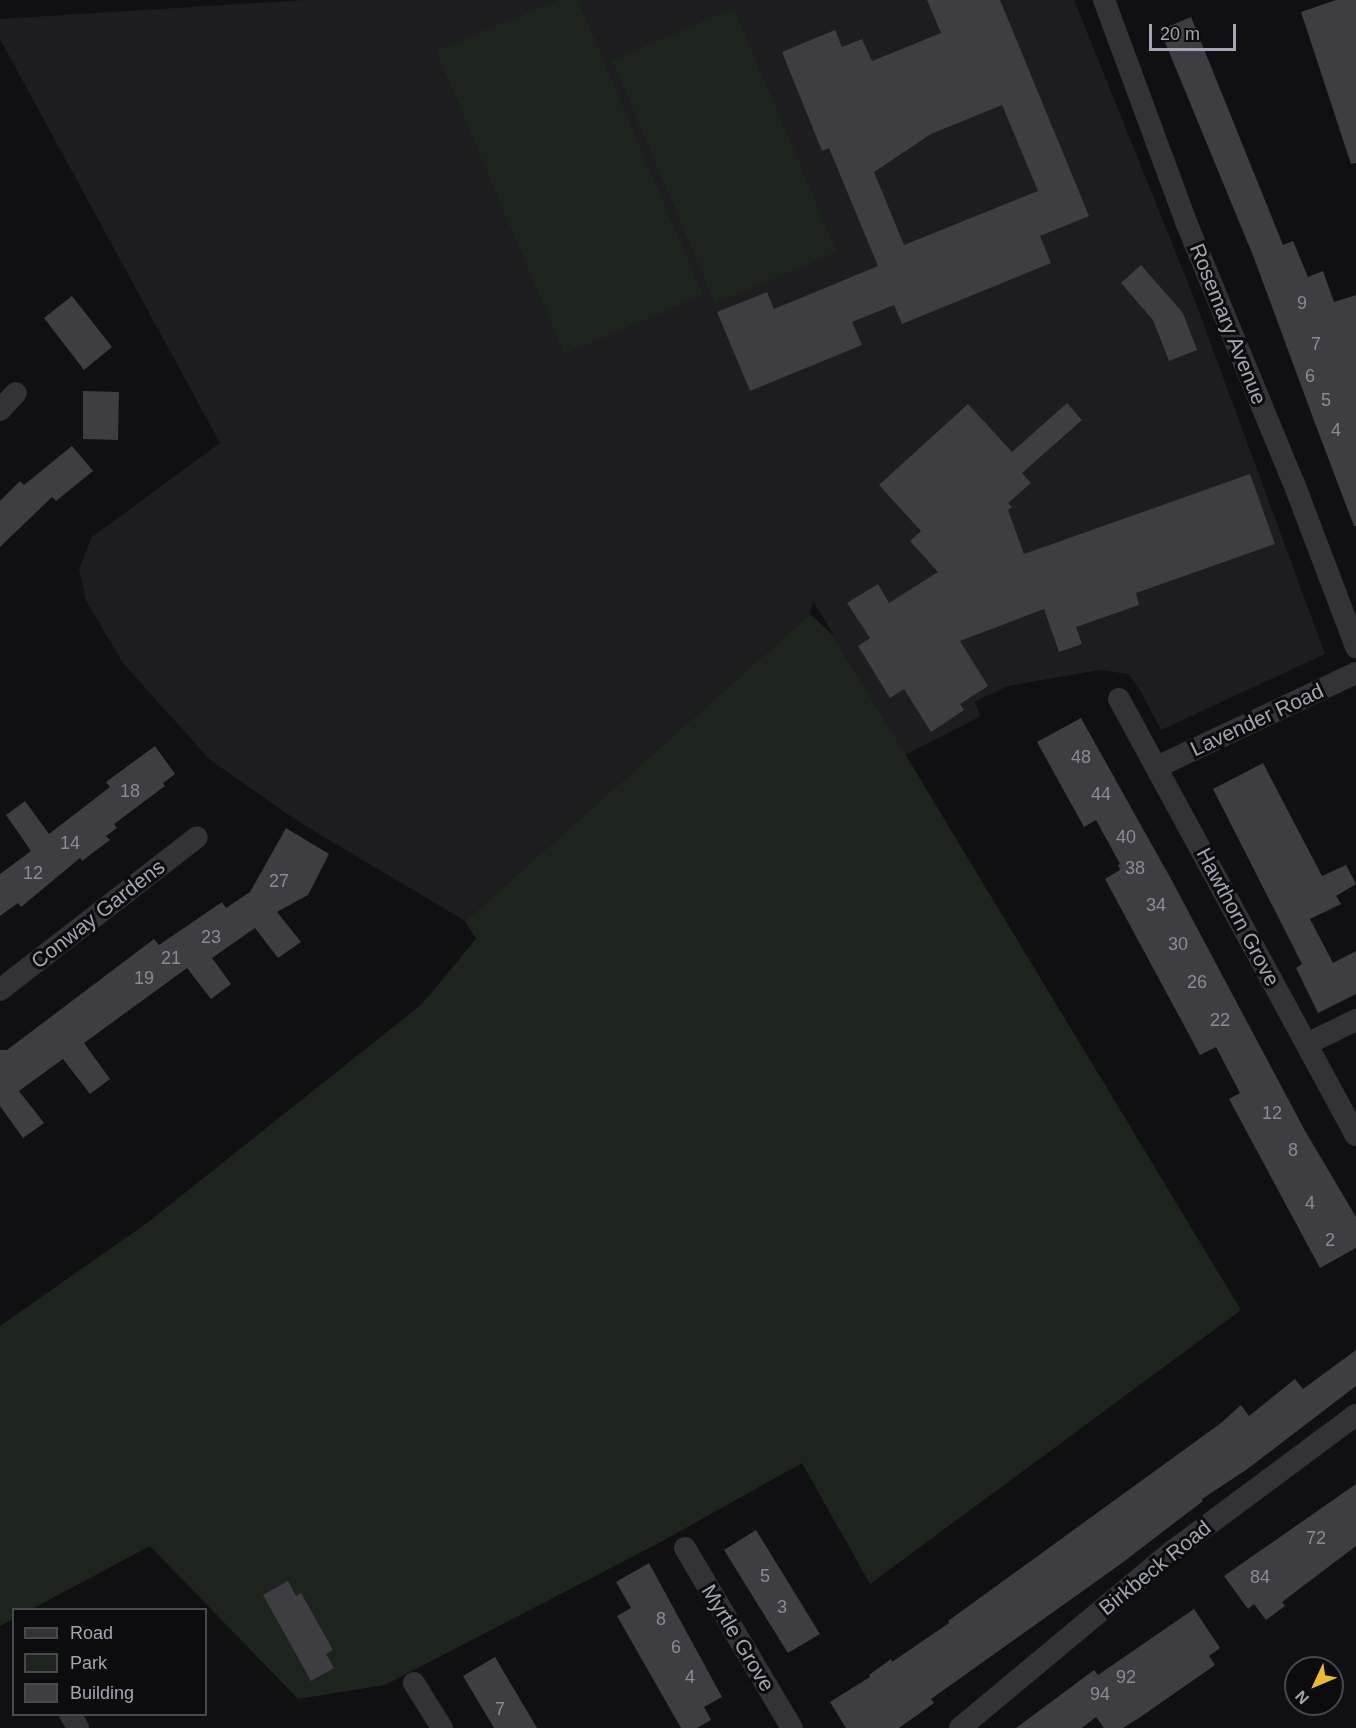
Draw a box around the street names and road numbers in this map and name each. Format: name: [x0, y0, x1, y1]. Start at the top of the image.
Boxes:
street label: Rosemary Avenue: [1184, 239, 1272, 409]
street label: Lavender Road: [1187, 678, 1327, 762]
street label: Hawthorn Grove: [1191, 844, 1285, 990]
street label: Conway Gardens: [26, 854, 170, 974]
street label: Birkbeck Road: [1094, 1515, 1216, 1621]
street label: Myrtle Grove: [696, 1580, 780, 1696]

